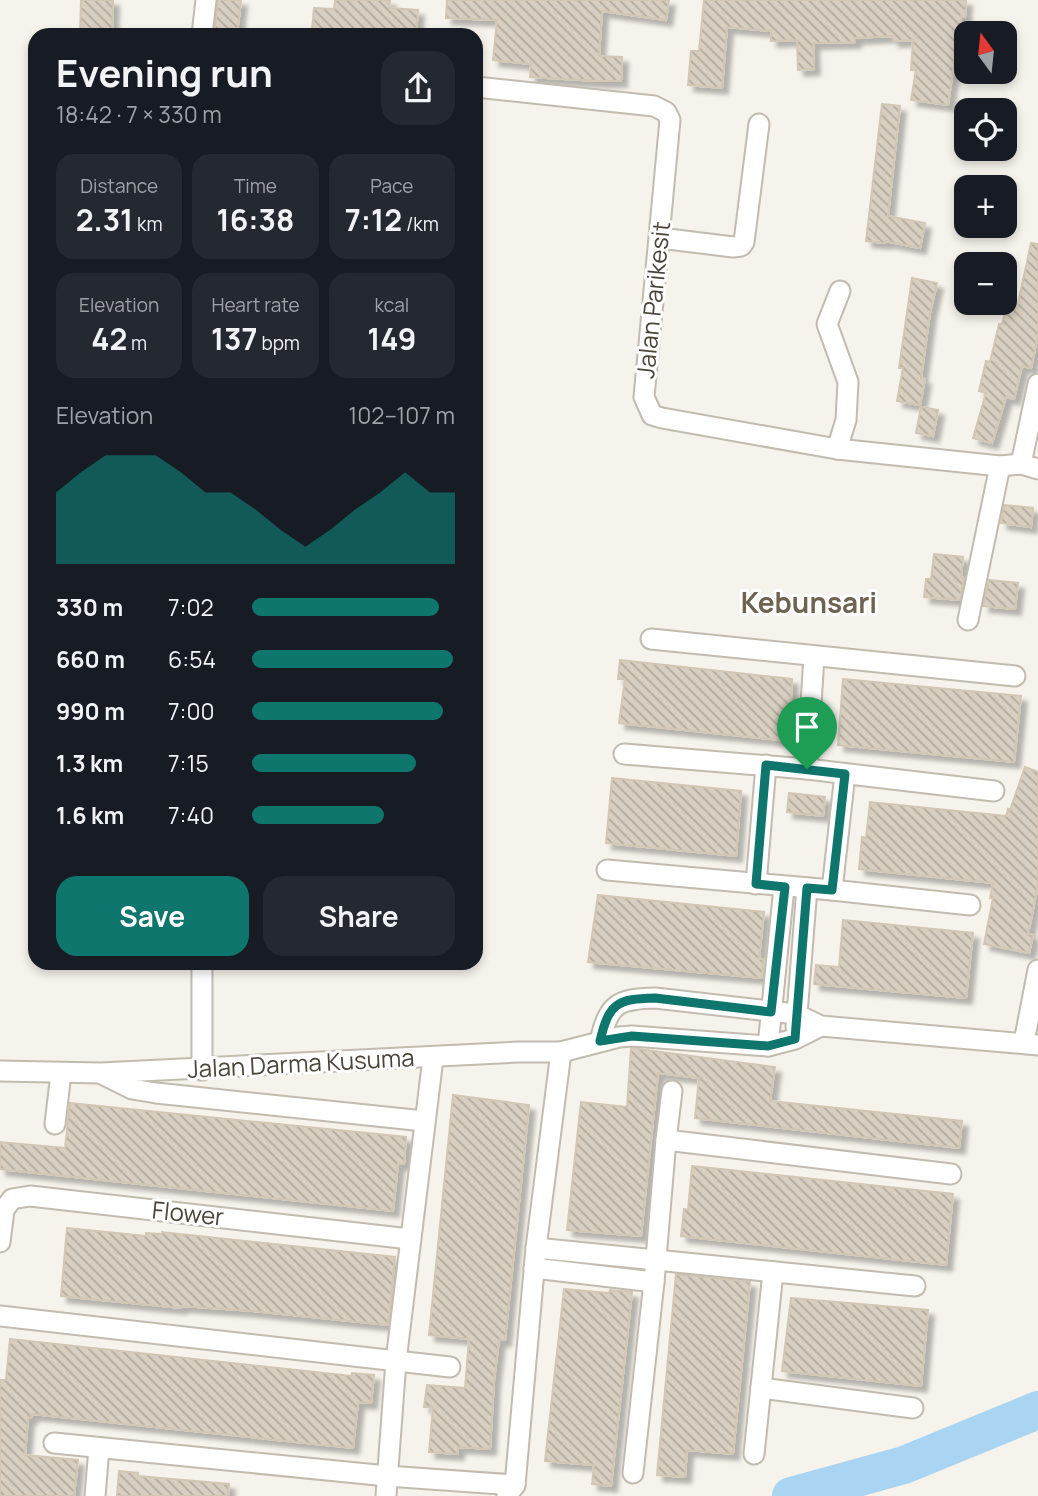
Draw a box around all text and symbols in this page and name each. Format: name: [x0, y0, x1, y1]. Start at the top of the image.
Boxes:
north arrow: [954, 21, 1017, 84]
map controls: [954, 21, 1017, 315]
text: Evening run: [56, 46, 273, 98]
button: share: [381, 51, 455, 125]
text: 18:42 · 7 × 330 m: [56, 98, 222, 130]
button: locate: [954, 98, 1017, 161]
text: Distance: [80, 173, 158, 199]
text: Time: [234, 173, 277, 199]
text: Pace: [370, 173, 413, 199]
button: +: [954, 175, 1017, 238]
text: 2.31: [76, 199, 133, 240]
text: 16:38: [217, 199, 294, 240]
text: 7:12: [345, 199, 402, 240]
text: km: [133, 211, 163, 237]
text: /km: [402, 211, 439, 237]
street label: Jalan Parikesit: [628, 220, 677, 380]
button: −: [954, 252, 1017, 315]
text: Elevation: [79, 292, 159, 318]
text: Heart rate: [211, 292, 300, 318]
text: kcal: [374, 292, 409, 318]
text: 42: [91, 318, 127, 359]
text: 137: [211, 318, 258, 359]
text: 149: [367, 318, 416, 359]
text: m: [127, 330, 147, 356]
text: bpm: [258, 330, 300, 356]
text: Elevation: [56, 399, 153, 431]
text: 102–107 m: [348, 399, 455, 431]
district label: Kebunsari: [741, 583, 877, 621]
text: 330 m: [56, 591, 123, 623]
text: 7:02: [168, 591, 214, 623]
text: 660 m: [56, 643, 125, 675]
text: 6:54: [168, 643, 216, 675]
text: 990 m: [56, 695, 125, 727]
text: 7:00: [168, 695, 214, 727]
pin: [777, 697, 837, 769]
icon: arrive: [788, 708, 826, 746]
text: 1.3 km: [56, 747, 123, 779]
text: 7:15: [168, 747, 209, 779]
text: 1.6 km: [56, 799, 124, 831]
text: 7:40: [168, 799, 214, 831]
button: Save: [56, 876, 249, 956]
button: Share: [263, 876, 455, 956]
street label: Jalan Darma Kusuma: [187, 1040, 415, 1085]
street label: Flower: [151, 1192, 226, 1233]

